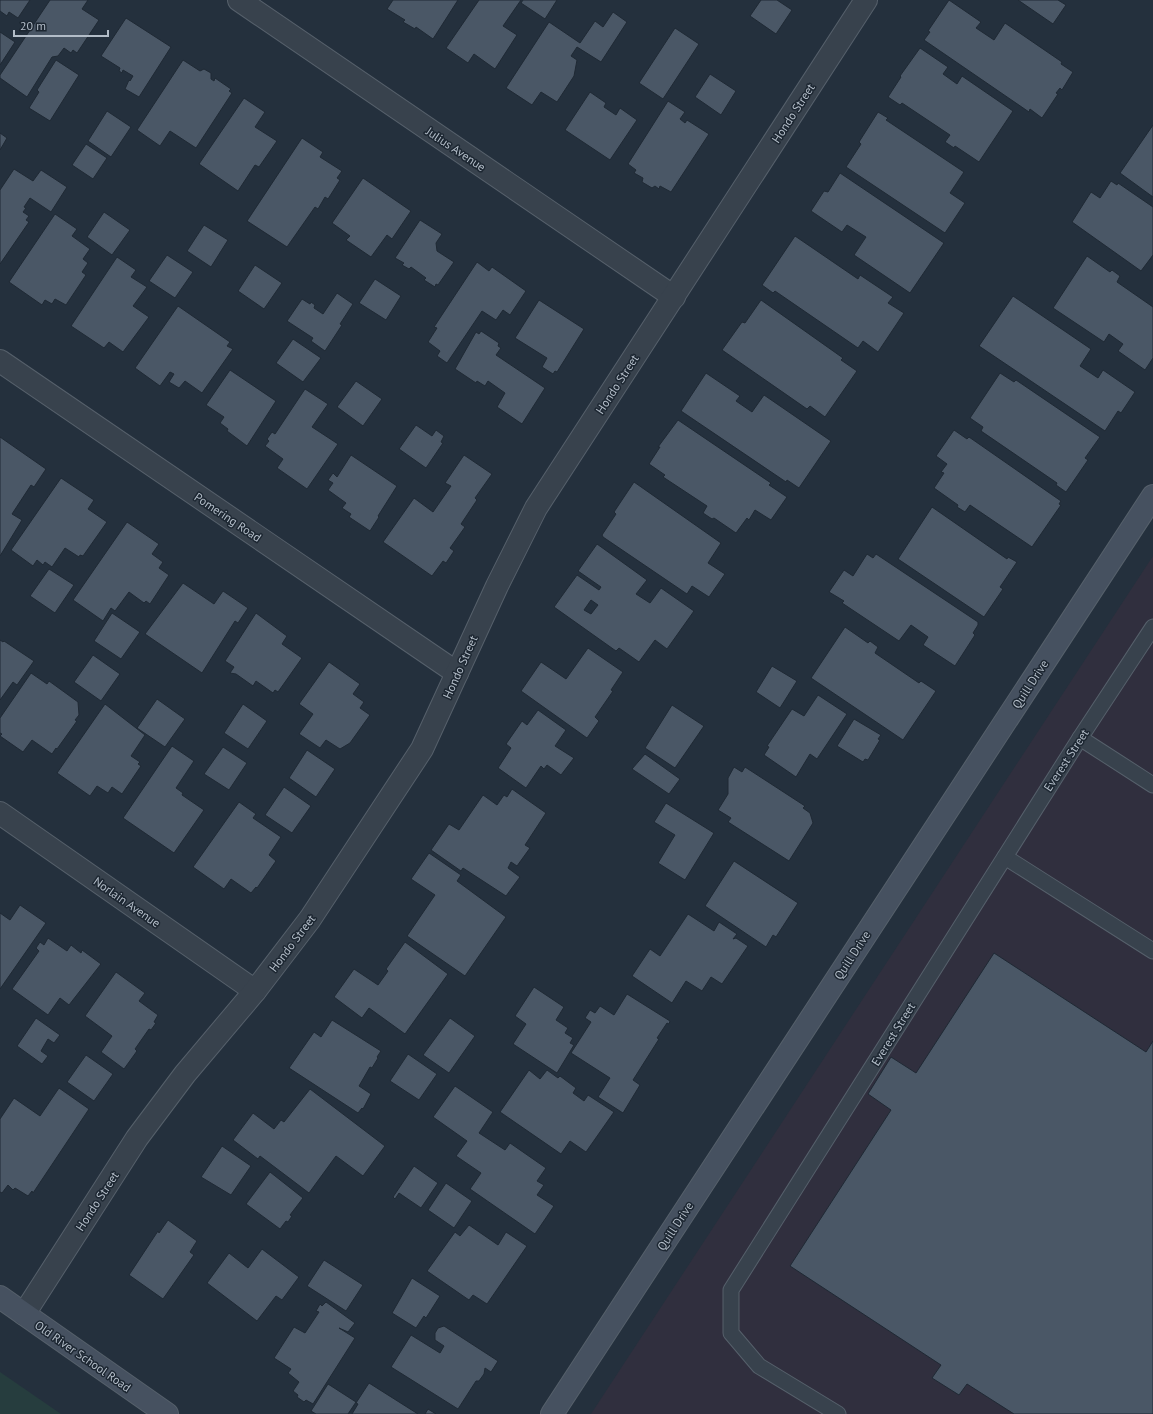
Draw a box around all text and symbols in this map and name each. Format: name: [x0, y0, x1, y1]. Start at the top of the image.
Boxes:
scale bar: [14, 12, 108, 38]
text: 20 m: [20, 18, 46, 33]
street label: Hondo Street: [768, 80, 818, 146]
street label: Julius Avenue: [423, 123, 489, 174]
street label: Hondo Street: [592, 351, 642, 417]
street label: Pomering Road: [192, 489, 264, 545]
street label: Hondo Street: [439, 633, 481, 701]
street label: Quill Drive: [1009, 657, 1051, 711]
street label: Everest Street: [1040, 726, 1092, 794]
street label: Norlain Avenue: [91, 873, 163, 931]
street label: Hondo Street: [266, 911, 318, 975]
street label: Quill Drive: [831, 928, 873, 982]
street label: Everest Street: [868, 1000, 918, 1068]
street label: Hondo Street: [72, 1168, 122, 1234]
street label: Quill Drive: [654, 1199, 696, 1253]
street label: Old River School Road: [32, 1317, 134, 1395]

